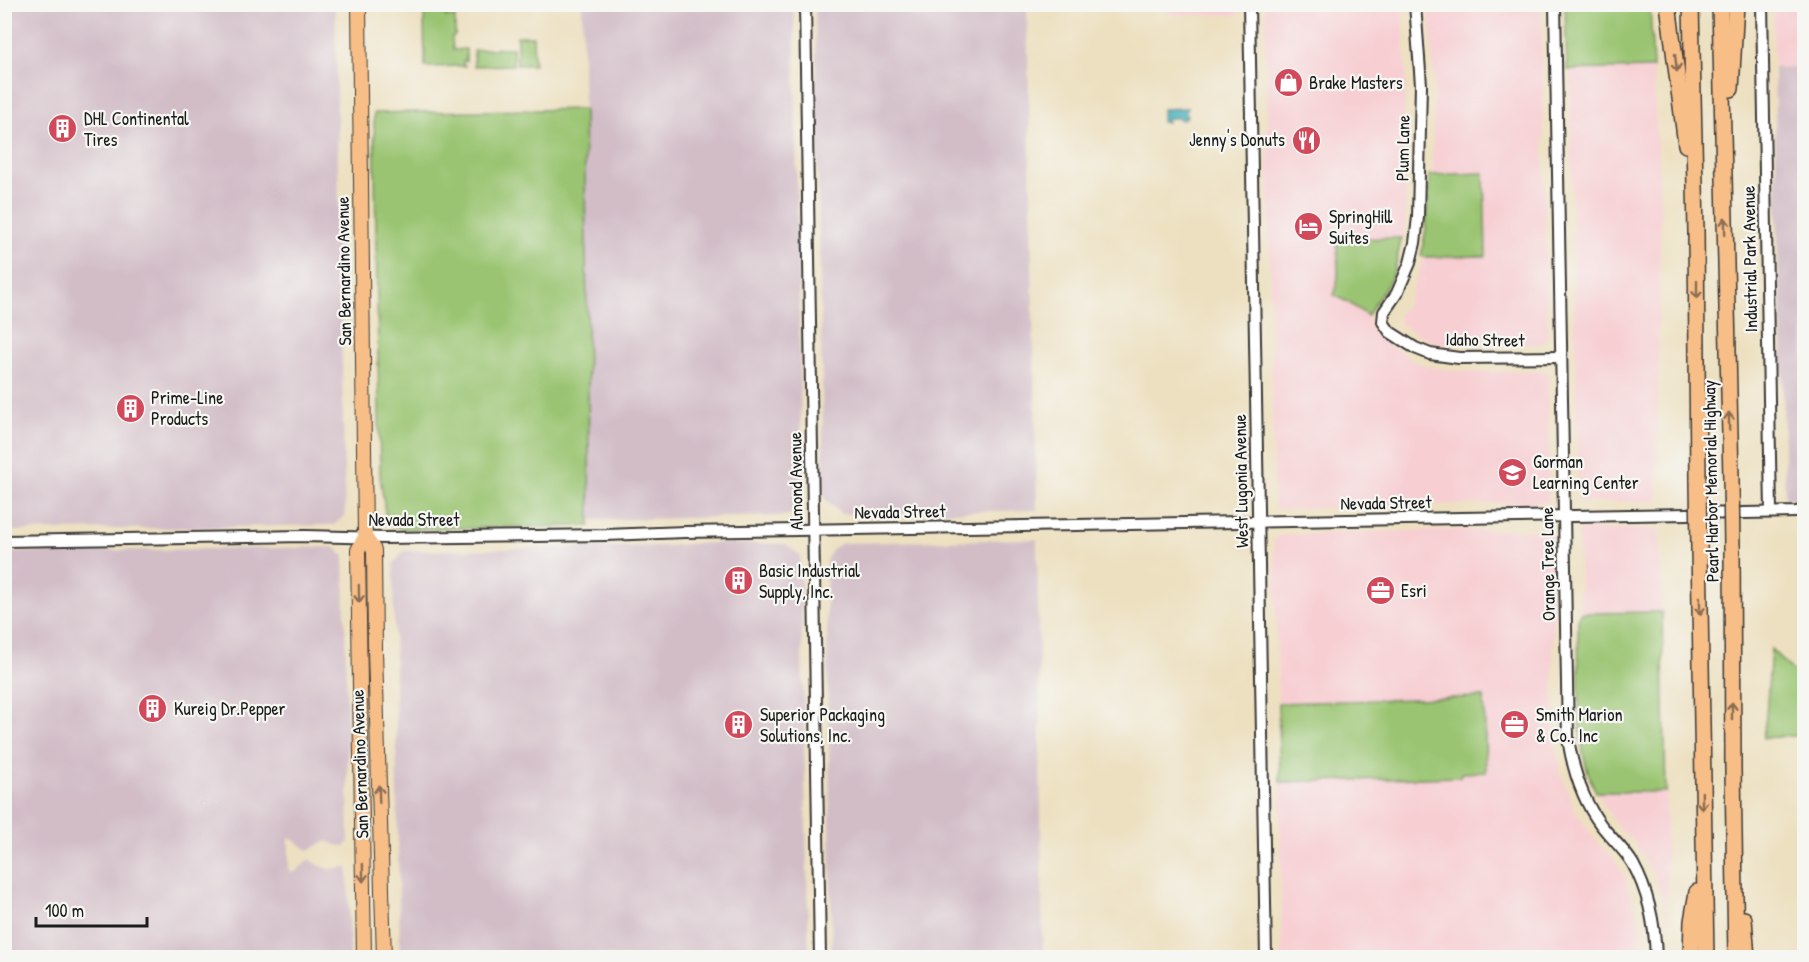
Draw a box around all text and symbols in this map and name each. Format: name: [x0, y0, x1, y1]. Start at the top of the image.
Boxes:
one-way arrow: [1670, 52, 1681, 72]
shop icon: Brake Masters: [1272, 67, 1304, 99]
place label: Brake Masters: [1309, 70, 1403, 95]
place label: DHL Continental Tires: [84, 106, 189, 152]
building icon: DHL Continental Tires: [47, 113, 79, 145]
street label: Plum Lane: [1389, 115, 1416, 181]
restaurant icon: Jenny's Donuts: [1290, 124, 1322, 156]
place label: Jenny's Donuts: [1189, 127, 1285, 152]
street label: Industrial Park Avenue: [1736, 186, 1763, 332]
street label: San Bernardino Avenue: [330, 196, 357, 346]
place label: SpringHill Suites: [1329, 204, 1393, 250]
hotel icon: SpringHill Suites: [1292, 211, 1324, 243]
one-way arrow: [1719, 216, 1731, 236]
one-way arrow: [1691, 279, 1703, 299]
street label: Idaho Street: [1445, 326, 1526, 353]
street label: Pearl Harbor Memorial Highway: [1696, 379, 1725, 582]
place label: Prime-Line Products: [151, 385, 223, 431]
building icon: Prime-Line Products: [114, 392, 146, 424]
one-way arrow: [1723, 411, 1735, 431]
street label: West Lugonia Avenue: [1227, 414, 1254, 548]
street label: Almond Avenue: [782, 432, 809, 530]
place label: Gorman Learning Center: [1533, 449, 1639, 495]
school or university icon: Gorman Learning Center: [1496, 456, 1528, 488]
street label: Nevada Street: [1340, 489, 1433, 516]
street label: Nevada Street: [854, 498, 947, 525]
street label: Nevada Street: [368, 507, 460, 532]
street label: Orange Tree Lane: [1534, 507, 1561, 621]
place label: Basic Industrial Supply, Inc.: [759, 558, 860, 604]
building icon: Basic Industrial Supply, Inc.: [722, 565, 754, 597]
office icon: Esri: [1364, 575, 1396, 607]
place label: Esri: [1401, 578, 1427, 603]
one-way arrow: [353, 583, 364, 603]
one-way arrow: [1694, 595, 1706, 615]
street label: San Bernardino Avenue: [344, 689, 375, 839]
building icon: Kureig Dr.Pepper: [137, 693, 169, 725]
place label: Kureig Dr.Pepper: [174, 696, 286, 721]
one-way arrow: [1726, 701, 1738, 721]
place label: Superior Packaging Solutions, Inc.: [760, 702, 885, 748]
place label: Smith Marion & Co., Inc: [1536, 702, 1623, 748]
building icon: Superior Packaging Solutions, Inc.: [723, 709, 755, 741]
office icon: Smith Marion & Co., Inc: [1499, 709, 1531, 741]
one-way arrow: [374, 785, 385, 805]
one-way arrow: [1697, 790, 1708, 810]
one-way arrow: [357, 862, 368, 882]
scale bar: [36, 890, 147, 928]
text: 100 m: [45, 898, 84, 923]

